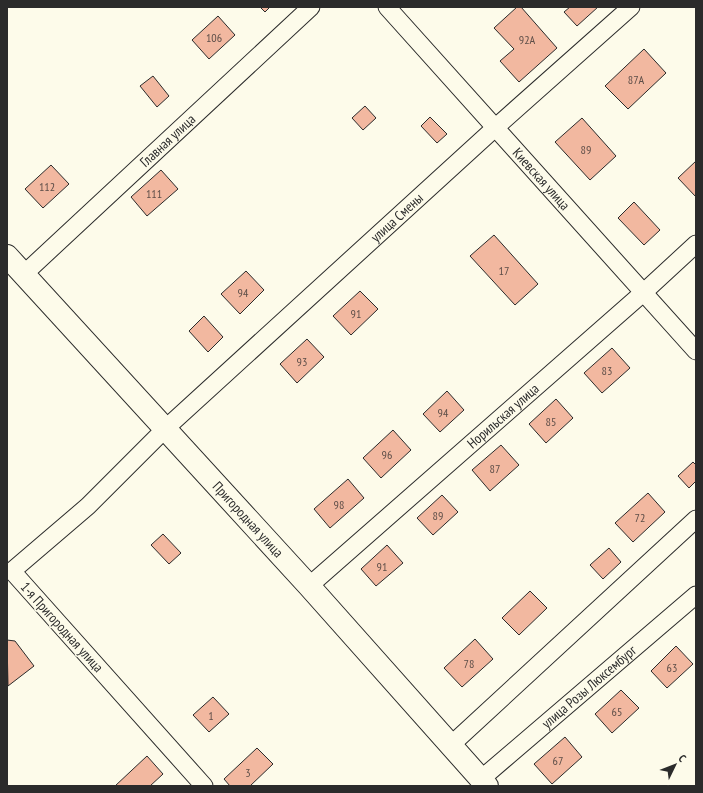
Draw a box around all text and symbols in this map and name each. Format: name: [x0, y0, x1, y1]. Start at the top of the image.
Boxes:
house number: 106: [206, 30, 222, 45]
house number: 92А: [519, 32, 536, 47]
house number: 87А: [628, 72, 645, 87]
street label: Главная улица: [136, 110, 199, 171]
house number: 89: [581, 142, 591, 157]
street label: Киевская улица: [509, 144, 574, 214]
house number: 112: [39, 179, 55, 194]
house number: 111: [146, 186, 162, 201]
street label: улица Смены: [367, 189, 427, 246]
house number: 17: [499, 263, 509, 278]
house number: 94: [238, 285, 249, 300]
house number: 91: [351, 306, 361, 321]
house number: 93: [297, 354, 307, 369]
house number: 83: [602, 363, 612, 378]
street label: Норильская улица: [463, 379, 543, 452]
house number: 94: [438, 405, 449, 420]
house number: 85: [546, 414, 556, 429]
house number: 96: [382, 447, 392, 462]
house number: 87: [490, 461, 500, 476]
street label: Пригородная улица: [209, 478, 287, 561]
house number: 98: [334, 497, 344, 512]
house number: 89: [433, 508, 443, 523]
house number: 72: [635, 510, 645, 525]
house number: 91: [377, 559, 387, 574]
street label: 1-я Пригородная улица: [17, 578, 107, 676]
street label: улица Розы Люксембург: [538, 641, 641, 732]
house number: 78: [464, 656, 474, 671]
house number: 63: [667, 660, 677, 675]
house number: 65: [612, 704, 622, 719]
house number: 1: [208, 708, 214, 723]
north arrow: [655, 745, 695, 785]
text: С: [675, 752, 689, 765]
house number: 67: [553, 753, 563, 768]
house number: 3: [245, 765, 251, 780]

